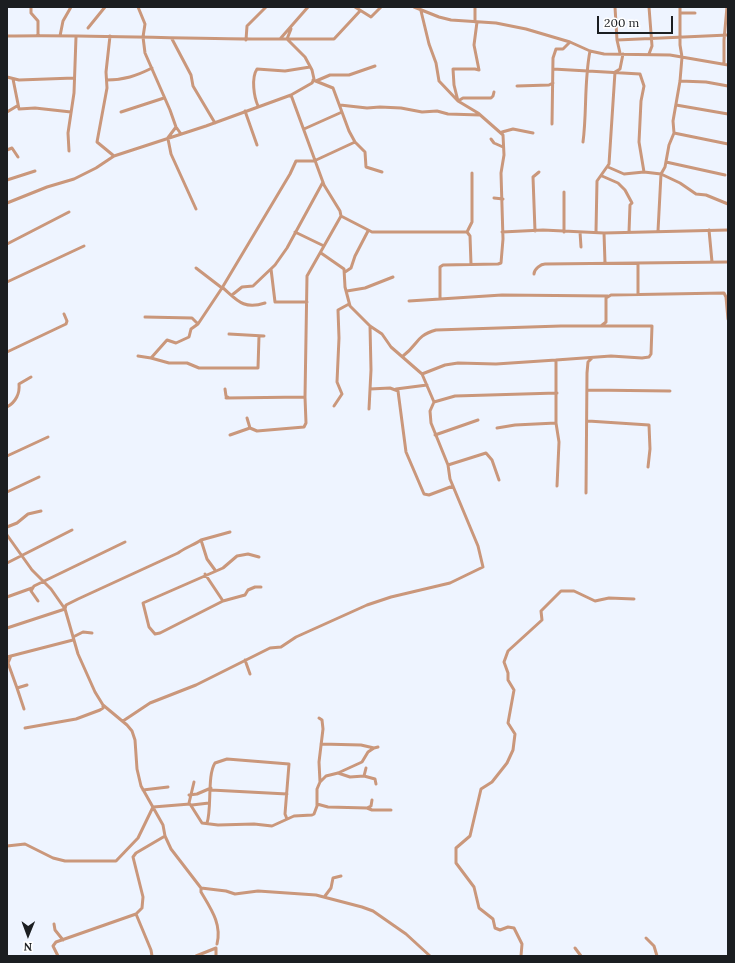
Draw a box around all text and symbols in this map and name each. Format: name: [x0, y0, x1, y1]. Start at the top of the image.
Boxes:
scale bar: [599, 8, 675, 34]
text: 200 m: [604, 15, 639, 30]
north arrow: [8, 915, 48, 955]
text: N: [23, 940, 32, 954]

